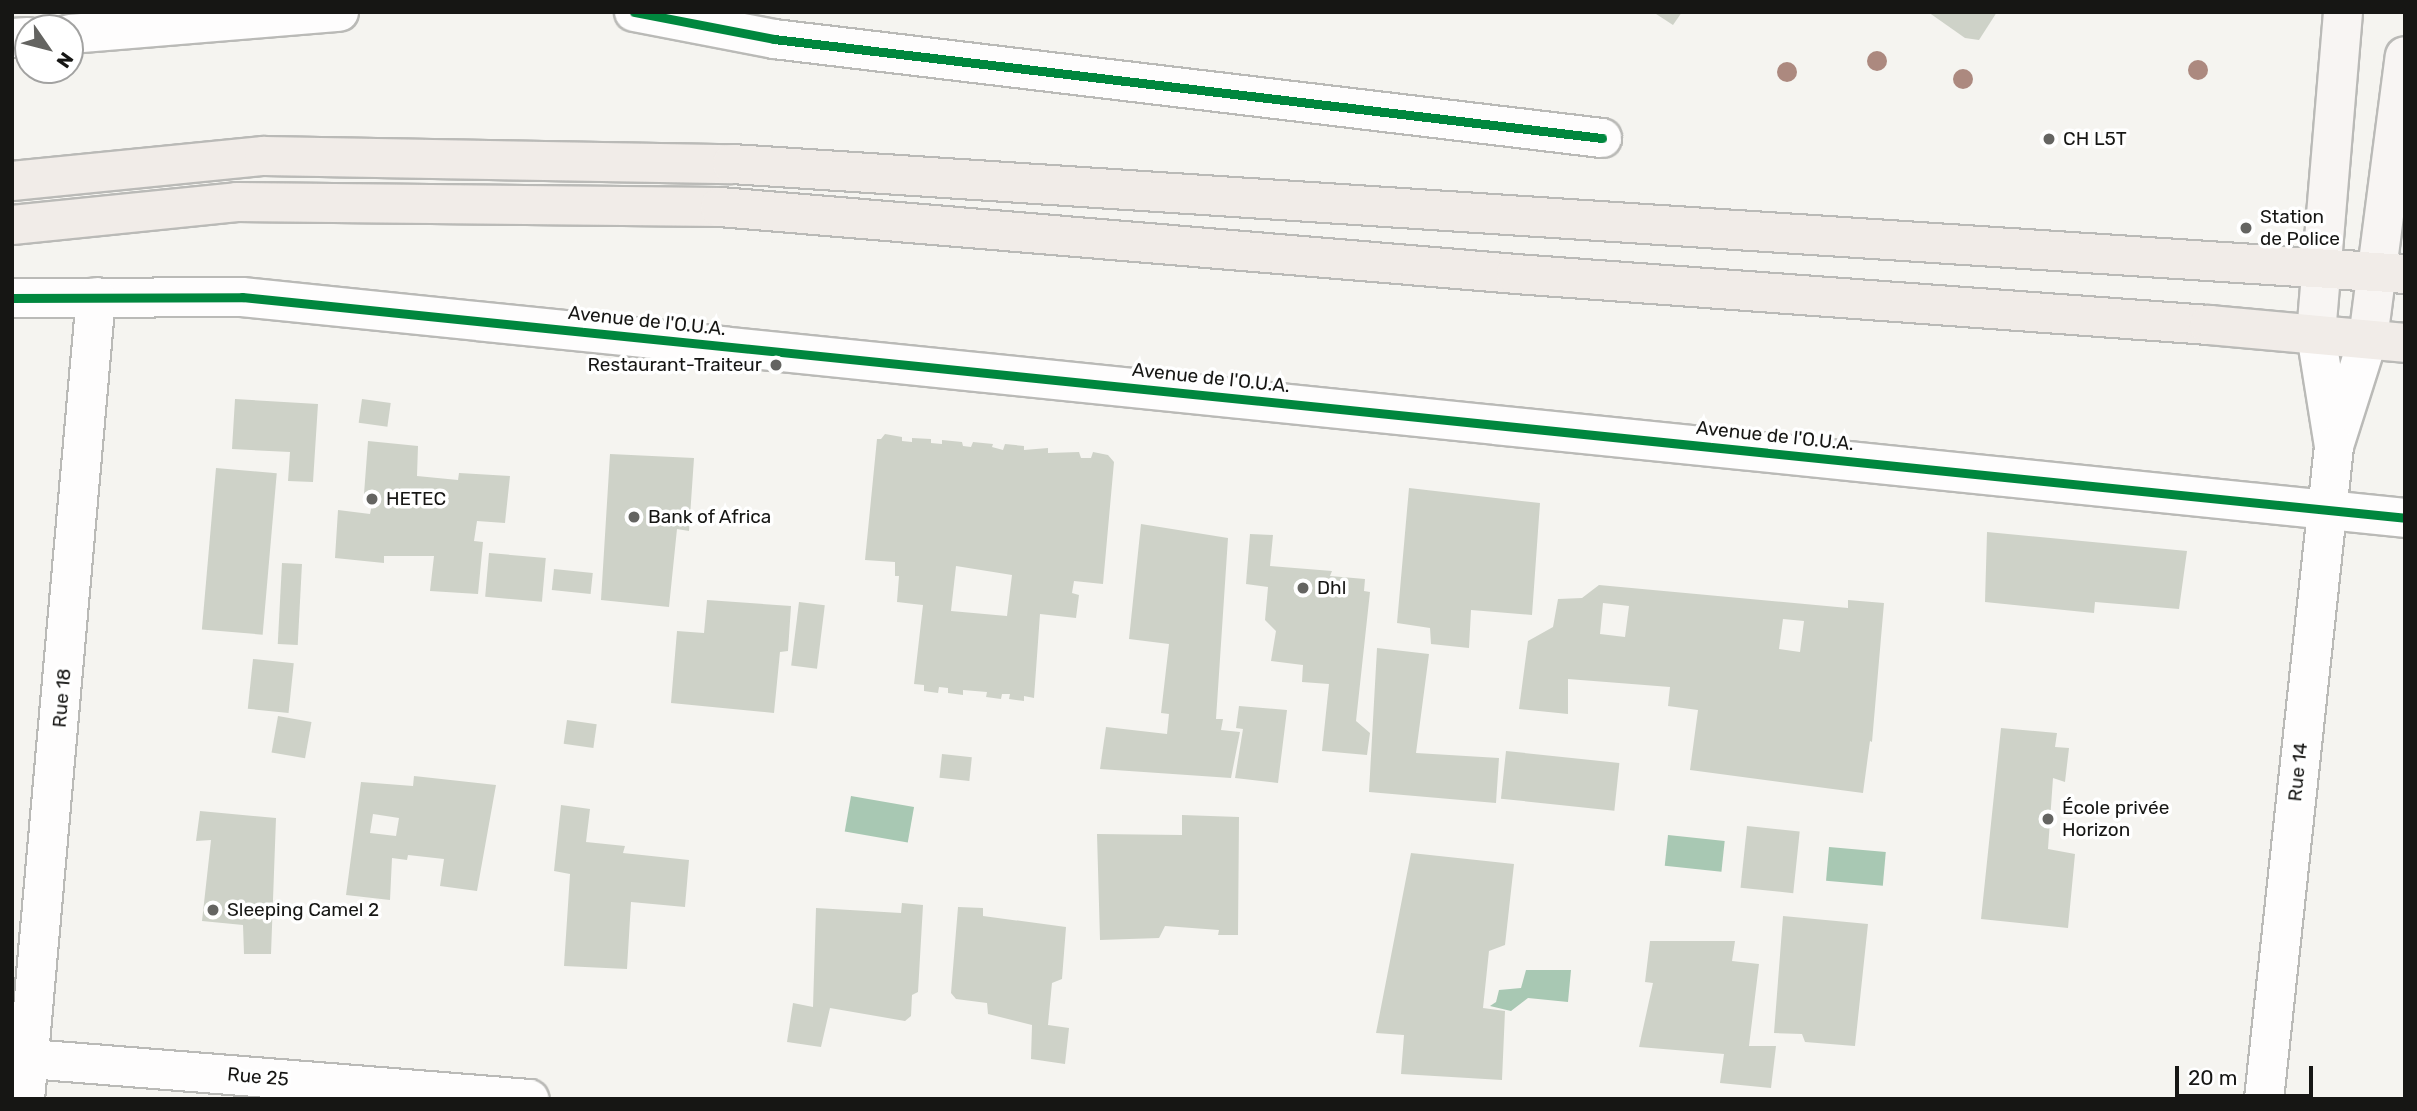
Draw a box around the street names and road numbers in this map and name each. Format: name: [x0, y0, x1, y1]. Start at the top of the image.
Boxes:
street label: Avenue de l'O.U.A.: [567, 301, 727, 341]
street label: Avenue de l'O.U.A.: [1131, 358, 1291, 398]
street label: Avenue de l'O.U.A.: [1695, 416, 1855, 456]
street label: Rue 18: [48, 667, 76, 729]
street label: Rue 14: [2284, 741, 2312, 803]
street label: Rue 25: [226, 1063, 290, 1091]

